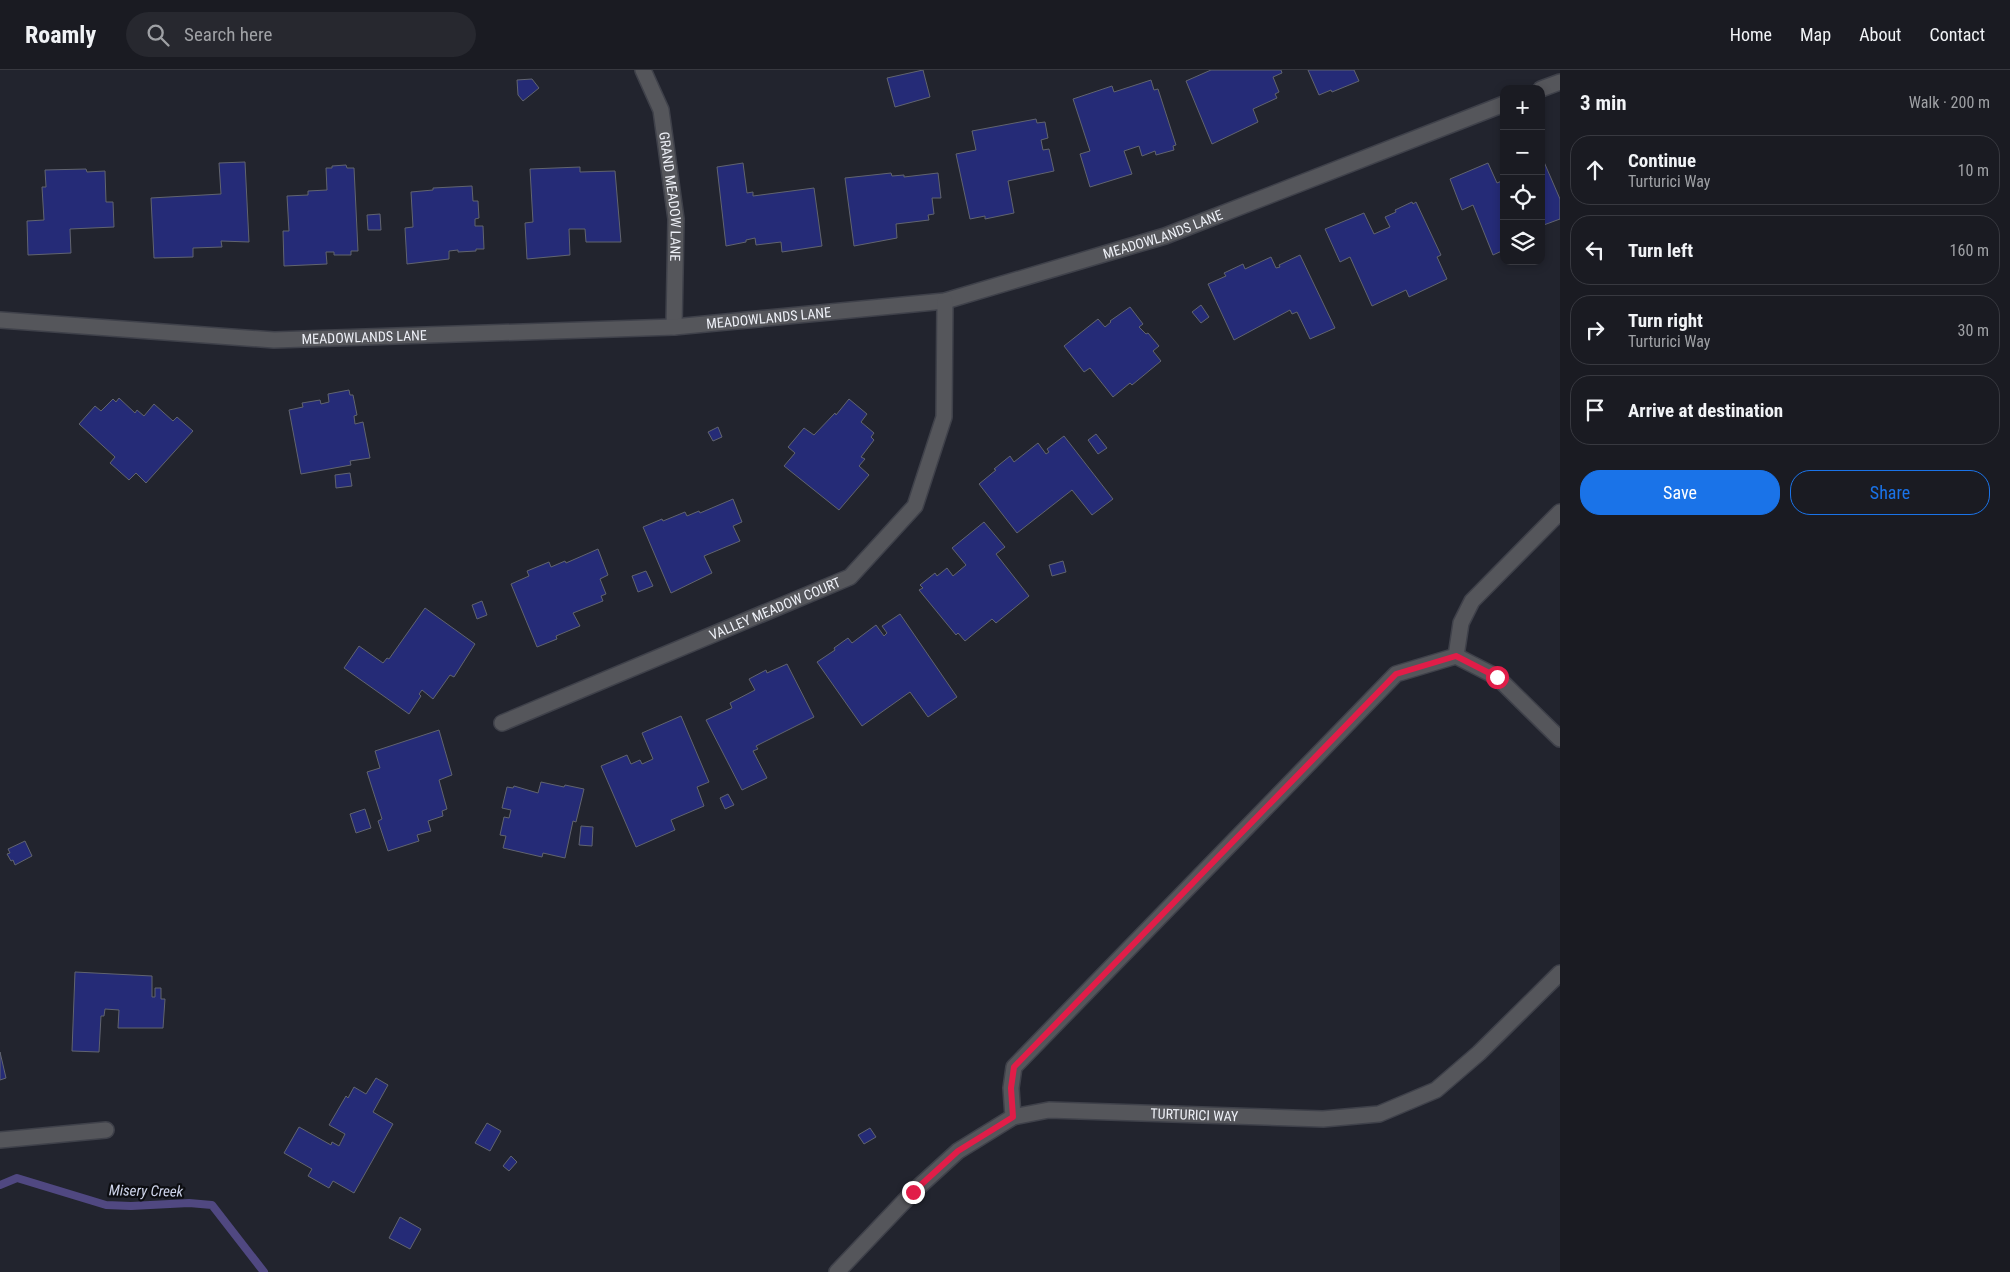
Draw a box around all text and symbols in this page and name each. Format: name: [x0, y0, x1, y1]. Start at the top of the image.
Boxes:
search box: [126, 12, 476, 57]
text: Roamly: [25, 21, 96, 49]
icon: search: [144, 21, 172, 49]
text: Search here: [184, 23, 272, 46]
text: Home: [1730, 24, 1772, 45]
text: Map: [1800, 24, 1831, 45]
text: About: [1859, 24, 1901, 45]
text: Contact: [1929, 24, 1985, 45]
map controls: [1500, 85, 1545, 265]
button: +: [1500, 85, 1545, 130]
text: 3 min: [1580, 91, 1627, 115]
text: Walk · 200 m: [1909, 93, 1990, 112]
button: −: [1500, 130, 1545, 175]
street label: GRAND MEADOW LANE: [656, 131, 684, 261]
text: Continue: [1628, 149, 1696, 172]
icon: ahead: [1581, 156, 1609, 184]
text: 10 m: [1957, 161, 1989, 180]
text: Turturici Way: [1628, 172, 1710, 191]
button: locate: [1500, 175, 1545, 220]
street label: MEADOWLANDS LANE: [1101, 206, 1225, 262]
button: layers: [1500, 220, 1545, 265]
icon: left: [1581, 236, 1609, 264]
text: Turn left: [1628, 239, 1693, 262]
text: 160 m: [1950, 241, 1989, 260]
street label: MEADOWLANDS LANE: [705, 304, 832, 332]
text: Turn right: [1628, 309, 1703, 332]
icon: right: [1581, 316, 1609, 344]
text: 30 m: [1957, 321, 1989, 340]
street label: MEADOWLANDS LANE: [301, 327, 427, 347]
text: Turturici Way: [1628, 332, 1710, 351]
icon: arrive: [1581, 396, 1609, 424]
text: Arrive at destination: [1628, 399, 1783, 422]
button: Save: [1580, 470, 1780, 515]
button: Share: [1790, 470, 1990, 515]
street label: VALLEY MEADOW COURT: [707, 574, 843, 643]
route start: [1486, 666, 1509, 689]
street label: TURTURICI WAY: [1150, 1105, 1239, 1124]
water label: Misery Creek: [109, 1181, 184, 1201]
route end: [902, 1181, 925, 1204]

